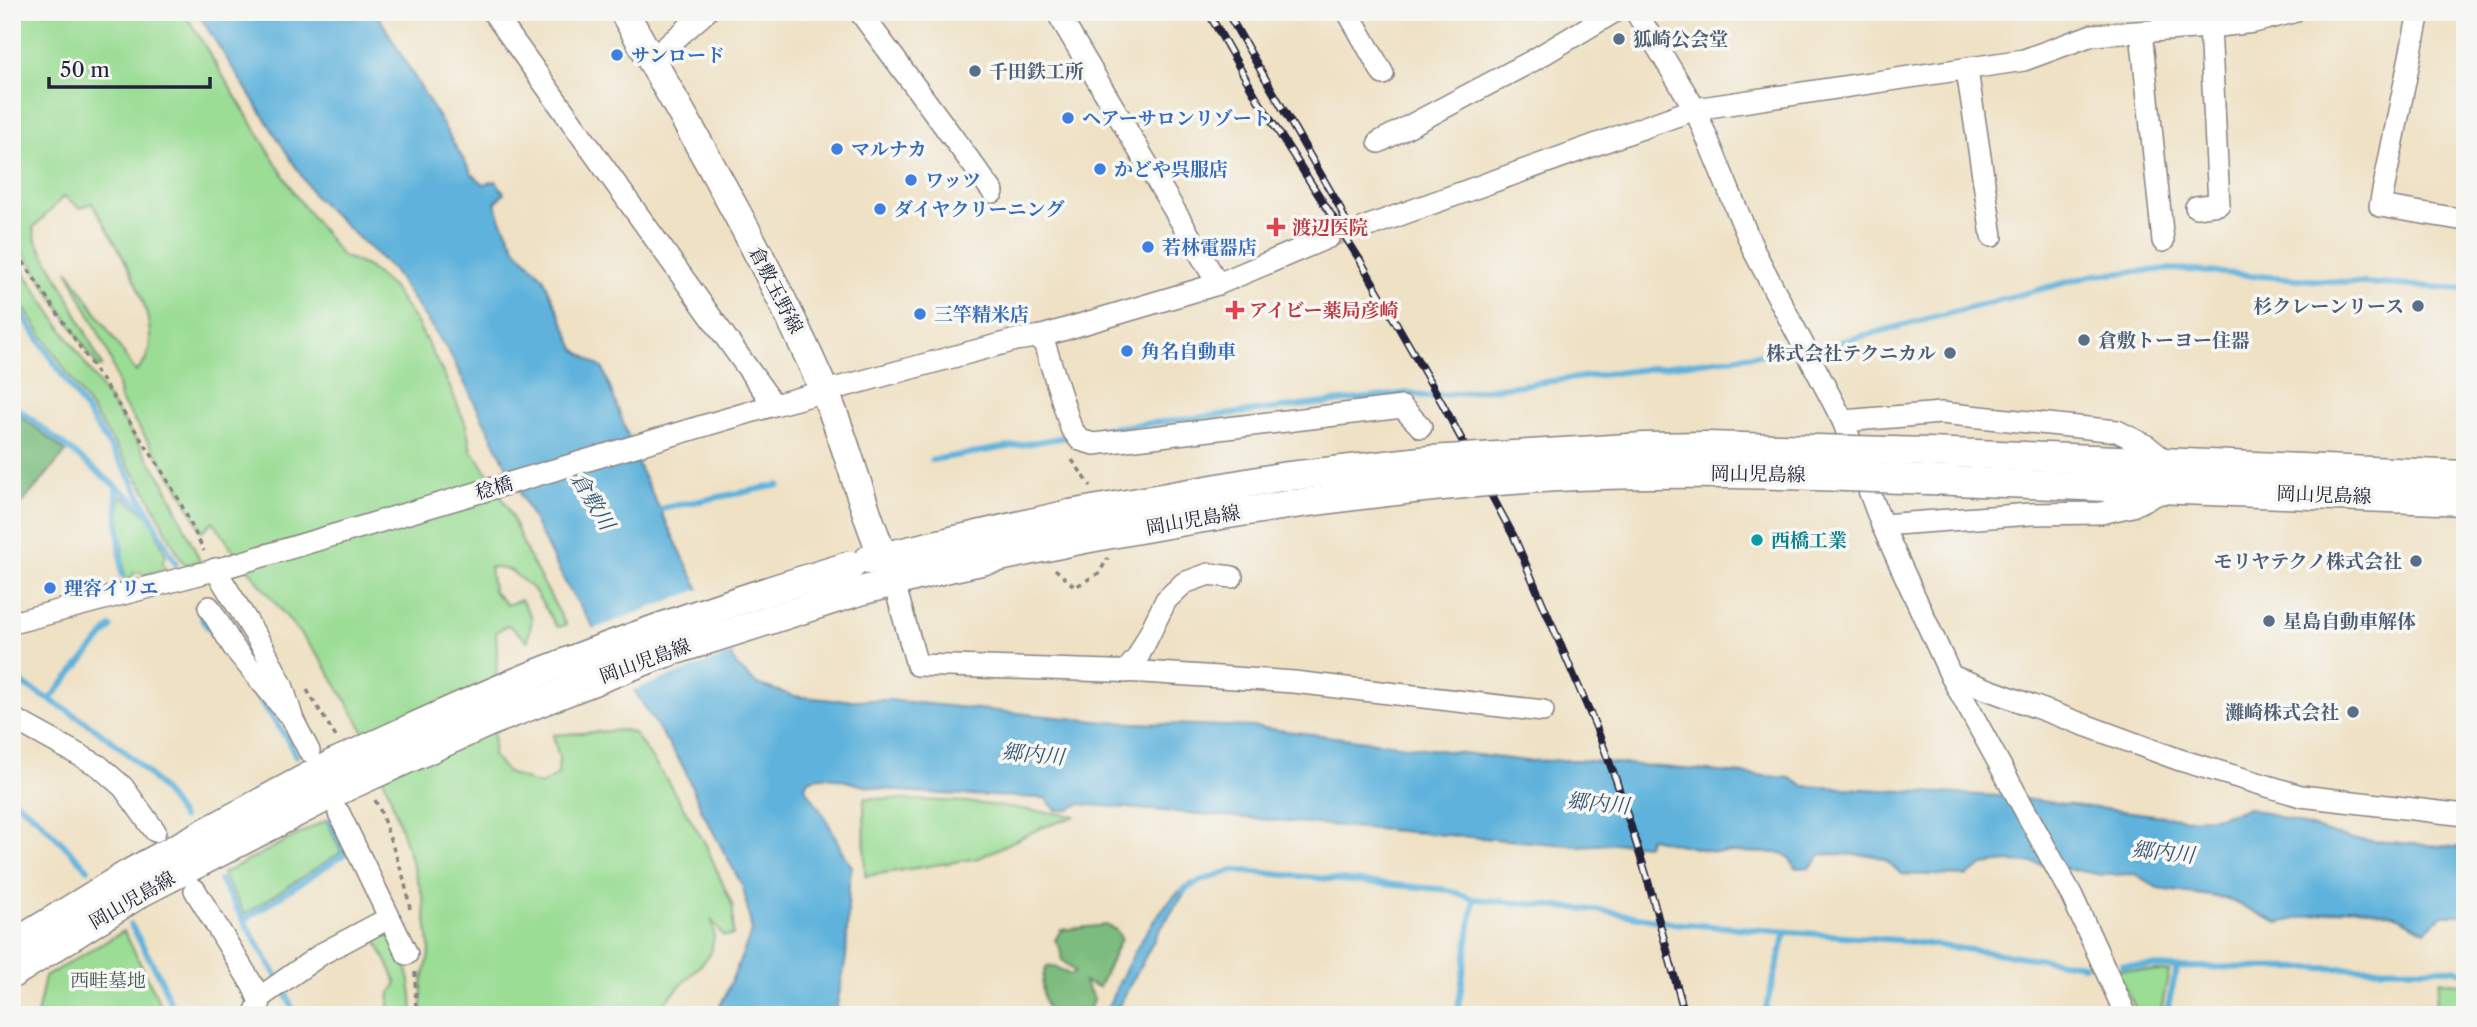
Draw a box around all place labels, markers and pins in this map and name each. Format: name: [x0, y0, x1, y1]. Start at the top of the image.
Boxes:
place label: 狐崎公会堂: [1633, 28, 1728, 51]
marker: 狐崎公会堂: [1611, 31, 1627, 47]
place label: サンロード: [631, 44, 725, 67]
marker: サンロード: [609, 47, 625, 63]
place label: 千田鉄工所: [989, 60, 1084, 83]
marker: 千田鉄工所: [967, 63, 983, 79]
place label: ヘアーサロンリゾート: [1082, 107, 1271, 130]
marker: ヘアーサロンリゾート: [1060, 110, 1076, 126]
place label: マルナカ: [851, 138, 927, 161]
marker: マルナカ: [829, 141, 845, 157]
place label: かどや呉服店: [1114, 158, 1228, 181]
marker: かどや呉服店: [1092, 161, 1108, 177]
place label: ワッツ: [925, 169, 981, 192]
marker: ワッツ: [903, 172, 919, 188]
place label: ダイヤクリーニング: [894, 198, 1065, 221]
marker: ダイヤクリーニング: [872, 201, 888, 217]
place label: 渡辺医院: [1292, 216, 1368, 239]
marker: 渡辺医院: [1266, 217, 1286, 237]
place label: 若林電器店: [1162, 236, 1257, 259]
marker: 若林電器店: [1140, 239, 1156, 255]
place label: 杉クレーンリース: [2253, 295, 2404, 318]
marker: 杉クレーンリース: [2410, 298, 2426, 314]
place label: アイビー薬局彦崎: [1249, 299, 1399, 322]
marker: アイビー薬局彦崎: [1227, 302, 1243, 318]
place label: 三竿精米店: [934, 303, 1029, 326]
marker: 三竿精米店: [912, 306, 928, 322]
place label: 倉敷トーヨー住器: [2098, 329, 2250, 352]
marker: 倉敷トーヨー住器: [2076, 332, 2092, 348]
place label: 角名自動車: [1141, 340, 1236, 363]
place label: 株式会社テクニカル: [1766, 342, 1936, 365]
marker: 角名自動車: [1119, 343, 1135, 359]
marker: 株式会社テクニカル: [1942, 345, 1958, 361]
place label: 西橋工業: [1771, 529, 1847, 552]
marker: 西橋工業: [1749, 532, 1765, 548]
place label: モリヤテクノ株式会社: [2214, 550, 2402, 573]
marker: モリヤテクノ株式会社: [2408, 553, 2424, 569]
place label: 理容イリエ: [64, 577, 159, 600]
marker: 理容イリエ: [42, 580, 58, 596]
place label: 星島自動車解体: [2283, 610, 2416, 633]
marker: 星島自動車解体: [2261, 613, 2277, 629]
place label: 灘崎株式会社: [2225, 701, 2339, 724]
marker: 灘崎株式会社: [2345, 704, 2361, 720]

